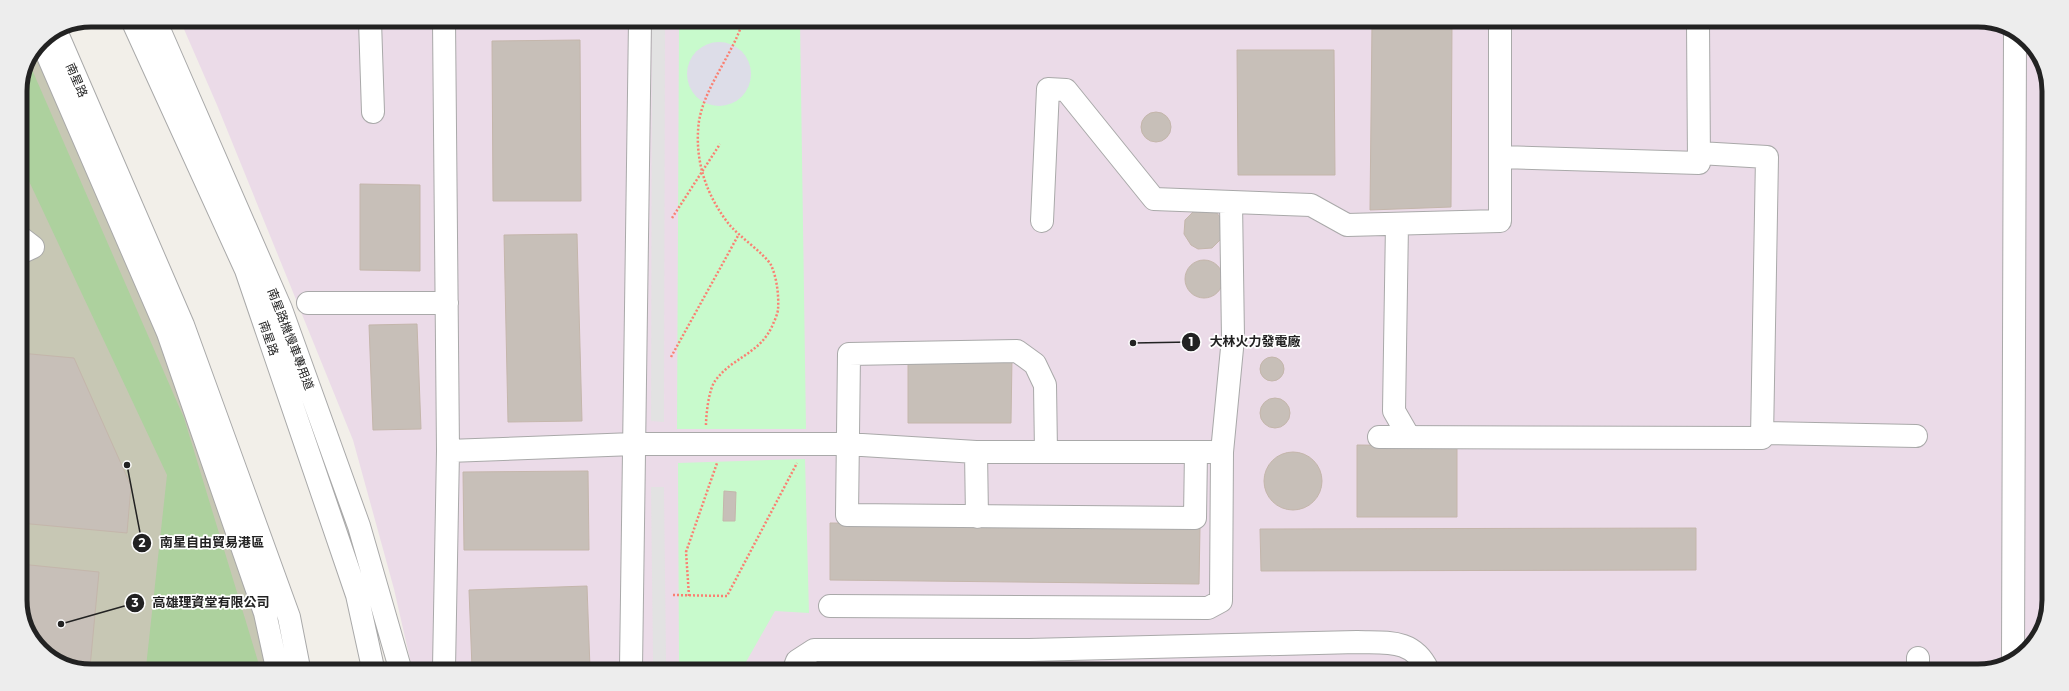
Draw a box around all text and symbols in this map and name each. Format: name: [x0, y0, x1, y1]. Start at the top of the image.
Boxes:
street label: 南星路: [63, 60, 91, 100]
street label: 南星路機慢車專用道: [265, 286, 317, 392]
street label: 南星路: [256, 319, 282, 357]
callout: 大林火力發電廠: [1181, 329, 1308, 354]
text: 大林火力發電廠: [1209, 333, 1301, 349]
text: 1: [1189, 334, 1193, 349]
callout: 南星自由貿易港區: [132, 530, 272, 555]
text: 南星自由貿易港區: [160, 534, 264, 550]
text: 2: [138, 535, 146, 550]
callout: 高雄理資堂有限公司: [125, 590, 278, 615]
text: 高雄理資堂有限公司: [152, 594, 270, 610]
text: 3: [130, 595, 139, 610]

